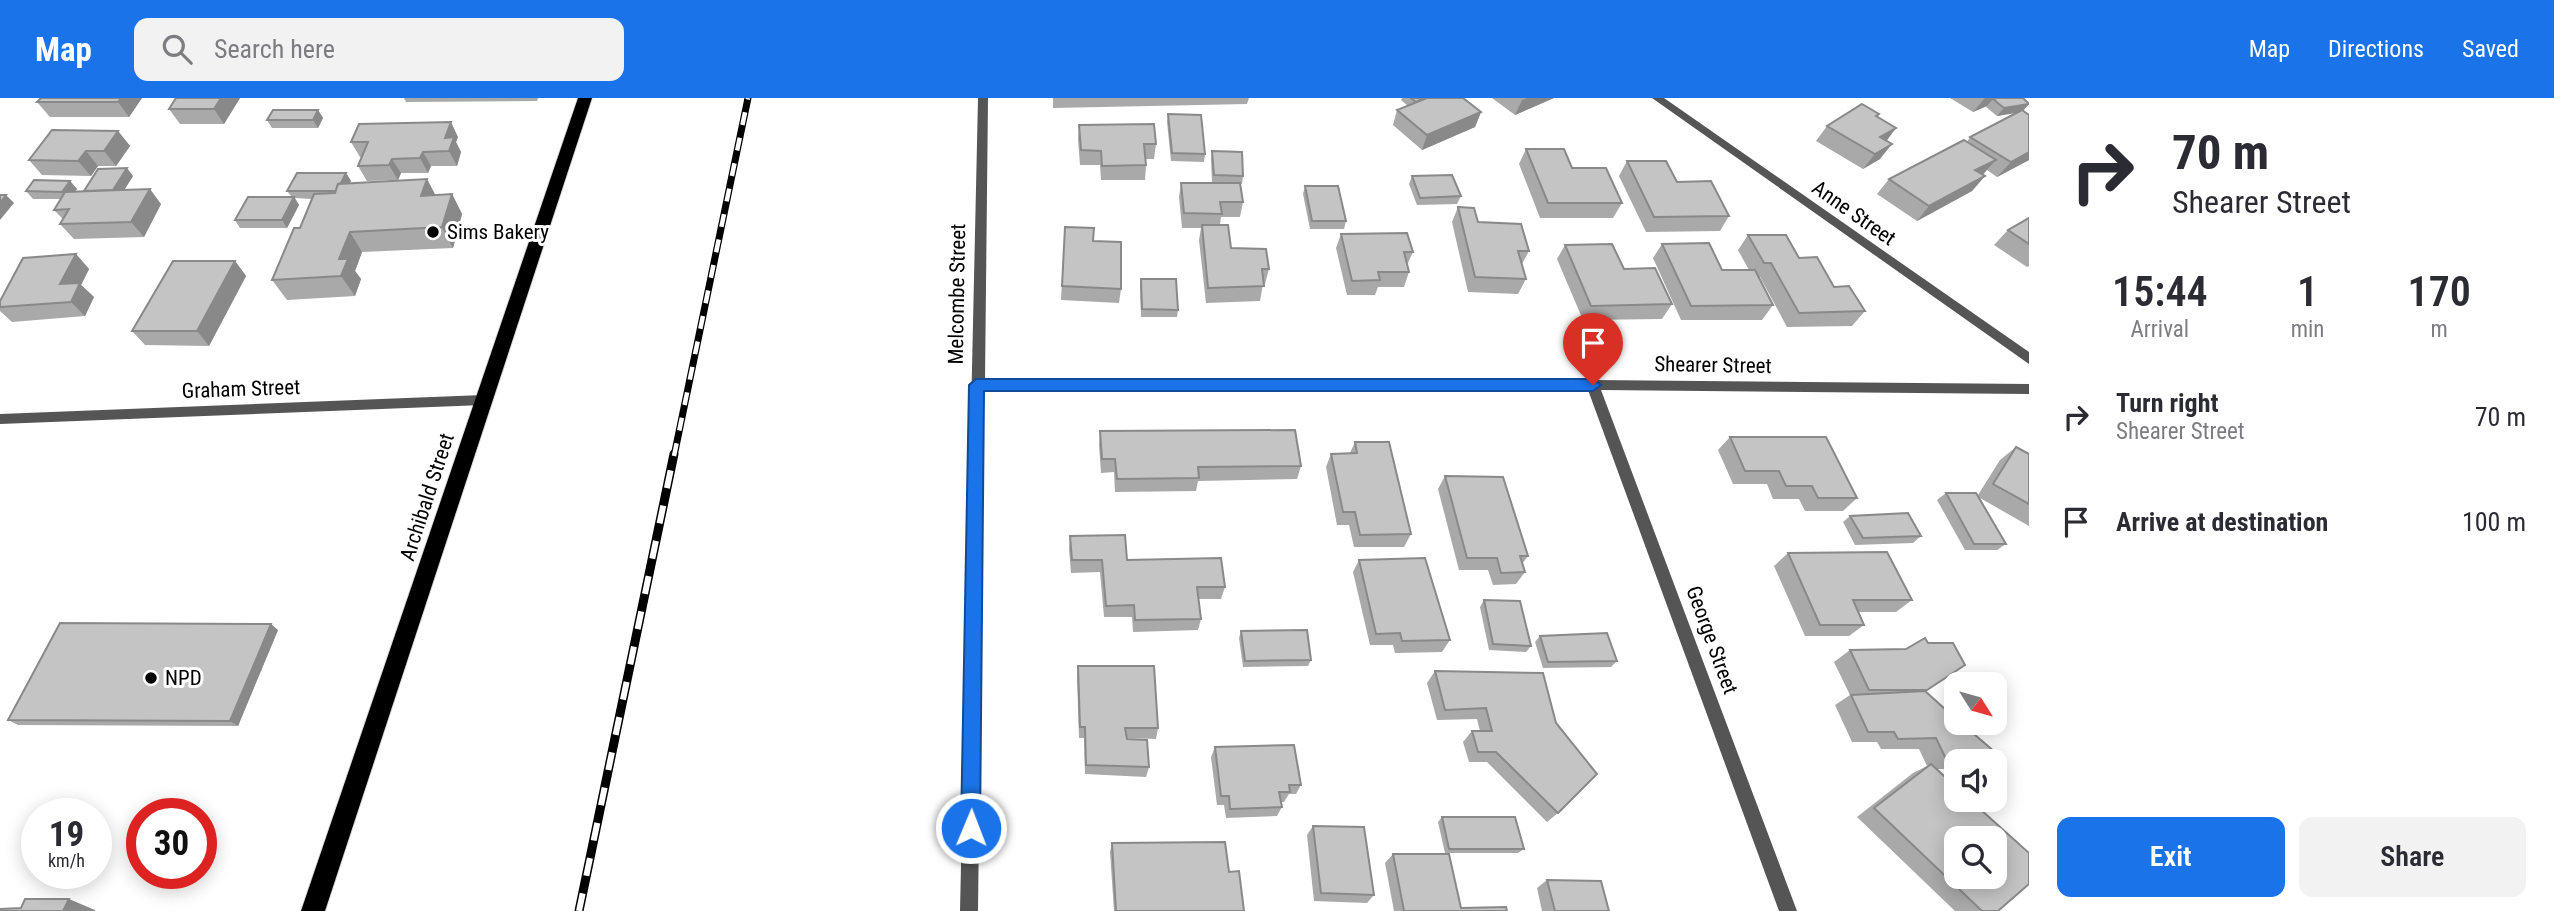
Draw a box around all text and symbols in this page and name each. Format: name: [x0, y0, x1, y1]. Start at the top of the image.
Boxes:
search box: [134, 18, 624, 81]
text: Map: [35, 30, 92, 69]
icon: search: [158, 30, 196, 68]
text: Search here: [214, 34, 335, 64]
text: Map: [2249, 35, 2290, 63]
text: Directions: [2328, 35, 2424, 63]
text: Saved: [2462, 35, 2519, 63]
text: 70 m: [2172, 124, 2269, 181]
icon: right: [2057, 126, 2148, 217]
street label: Anne Street: [1808, 176, 1900, 250]
text: Shearer Street: [2172, 183, 2351, 221]
place label: Sims Bakery: [447, 220, 549, 244]
street label: Melcombe Street: [944, 223, 970, 365]
marker: Sims Bakery: [425, 224, 441, 240]
text: 15:44: [2112, 267, 2208, 316]
text: 1: [2297, 267, 2318, 316]
text: 170: [2408, 267, 2471, 316]
pin: [1563, 313, 1623, 385]
text: Arrival: [2131, 316, 2189, 343]
text: min: [2291, 316, 2324, 343]
text: m: [2431, 316, 2448, 343]
icon: arrive: [1574, 324, 1612, 362]
street label: Shearer Street: [1654, 352, 1772, 378]
street label: Graham Street: [181, 375, 301, 403]
text: Turn right: [2116, 388, 2218, 418]
icon: right: [2057, 398, 2095, 436]
text: 70 m: [2475, 402, 2526, 432]
text: Shearer Street: [2116, 418, 2245, 445]
street label: Archibald Street: [395, 430, 459, 564]
icon: arrive: [2057, 503, 2095, 541]
text: Arrive at destination: [2116, 507, 2328, 537]
text: 100 m: [2462, 507, 2526, 537]
street label: George Street: [1681, 583, 1743, 697]
place label: NPD: [165, 666, 202, 690]
marker: NPD: [143, 670, 159, 686]
north arrow: [1944, 672, 2007, 735]
map controls: [1944, 672, 2007, 889]
button: sound: [1944, 749, 2007, 812]
position arrow: [934, 791, 1008, 865]
speed limit sign: 30: [126, 798, 217, 889]
text: 19: [49, 814, 84, 855]
button: Exit: [2057, 817, 2285, 897]
button: Share: [2299, 817, 2526, 897]
button: search: [1944, 826, 2007, 889]
text: km/h: [48, 850, 85, 871]

